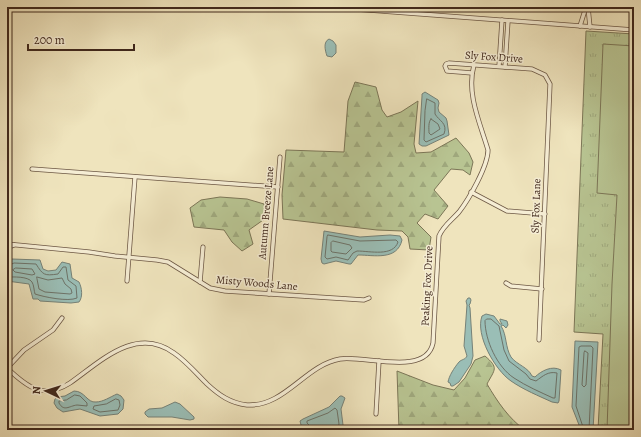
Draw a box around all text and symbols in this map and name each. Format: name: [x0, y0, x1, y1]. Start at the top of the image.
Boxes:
scale bar: [28, 26, 134, 52]
text: 200 m: [34, 32, 65, 48]
street label: Sly Fox Drive: [465, 47, 524, 67]
street label: Autumn Breeze Lane: [254, 166, 278, 261]
street label: Sly Fox Lane: [528, 178, 544, 234]
street label: Peaking Fox Drive: [417, 245, 437, 327]
street label: Misty Woods Lane: [216, 272, 299, 294]
north arrow: [26, 371, 66, 411]
text: N: [29, 386, 44, 395]

